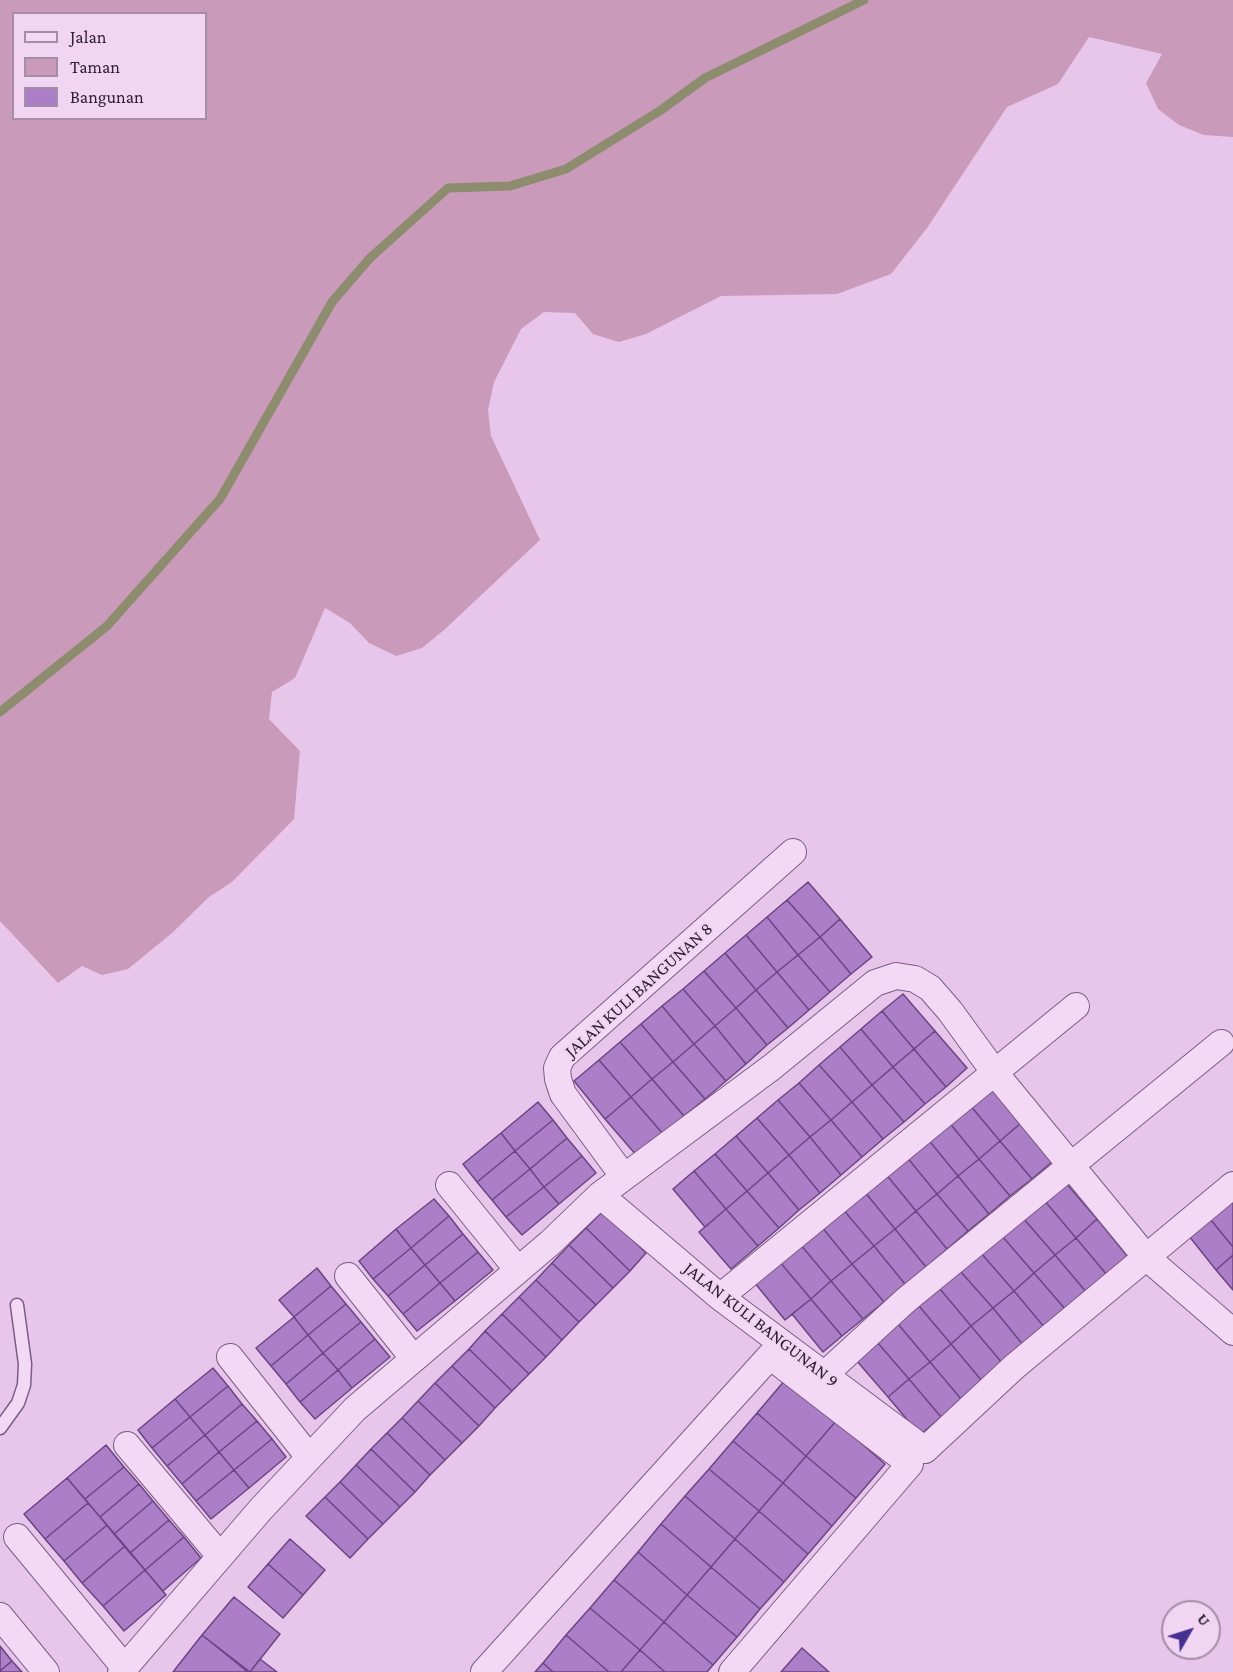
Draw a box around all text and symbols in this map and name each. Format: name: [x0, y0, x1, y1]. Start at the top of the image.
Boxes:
legend: [12, 12, 207, 120]
text: Jalan: [70, 27, 106, 47]
text: Taman: [70, 57, 120, 77]
text: Bangunan: [70, 87, 144, 107]
street label: JALAN KULI BANGUNAN 8: [561, 918, 717, 1062]
street label: JALAN KULI BANGUNAN 9: [679, 1258, 843, 1392]
north arrow: [1161, 1600, 1221, 1660]
text: U: [1194, 1610, 1214, 1629]

